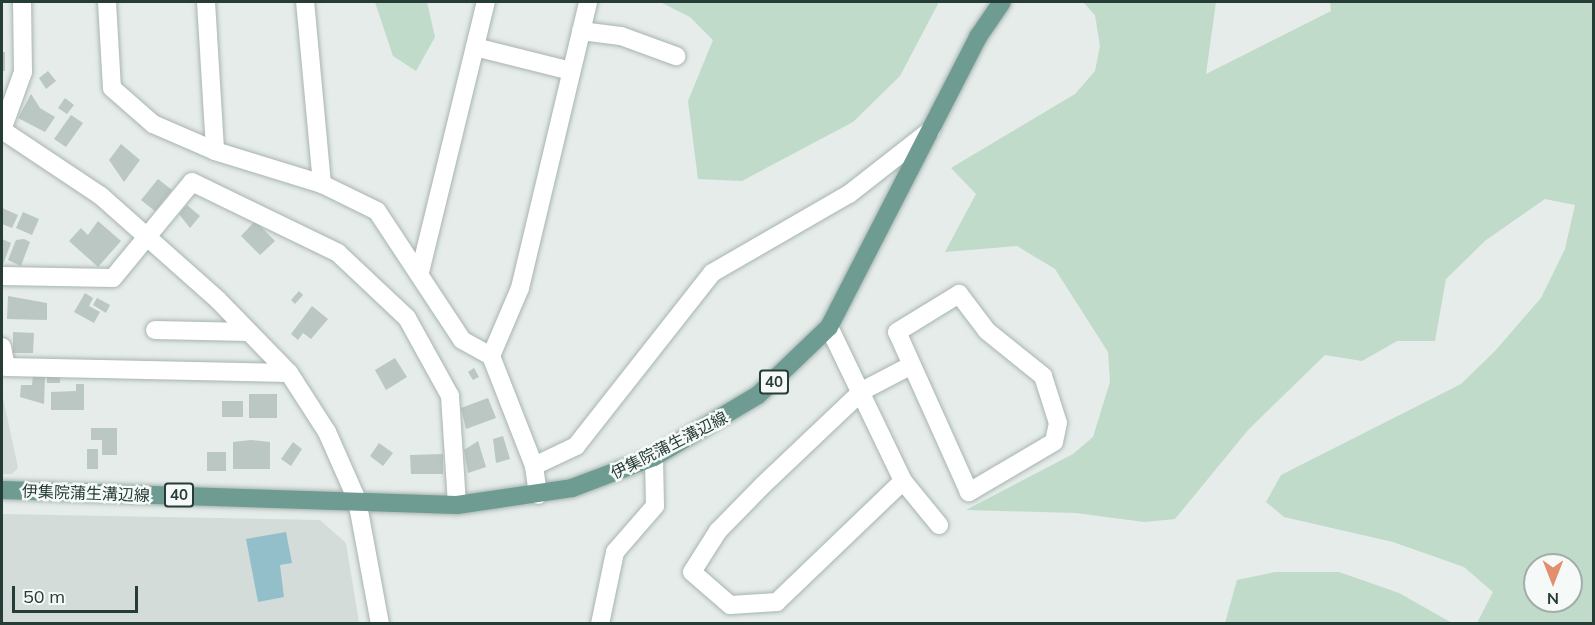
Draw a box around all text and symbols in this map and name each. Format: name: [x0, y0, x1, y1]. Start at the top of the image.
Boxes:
road number: 40: [759, 370, 789, 394]
street label: 伊集院蒲生溝辺線: [608, 407, 730, 483]
street label: 伊集院蒲生溝辺線: [22, 481, 150, 505]
road number: 40: [164, 483, 194, 507]
north arrow: [1523, 553, 1583, 613]
scale bar: [15, 574, 141, 612]
text: 50 m: [23, 585, 65, 608]
text: N: [1547, 589, 1559, 609]

